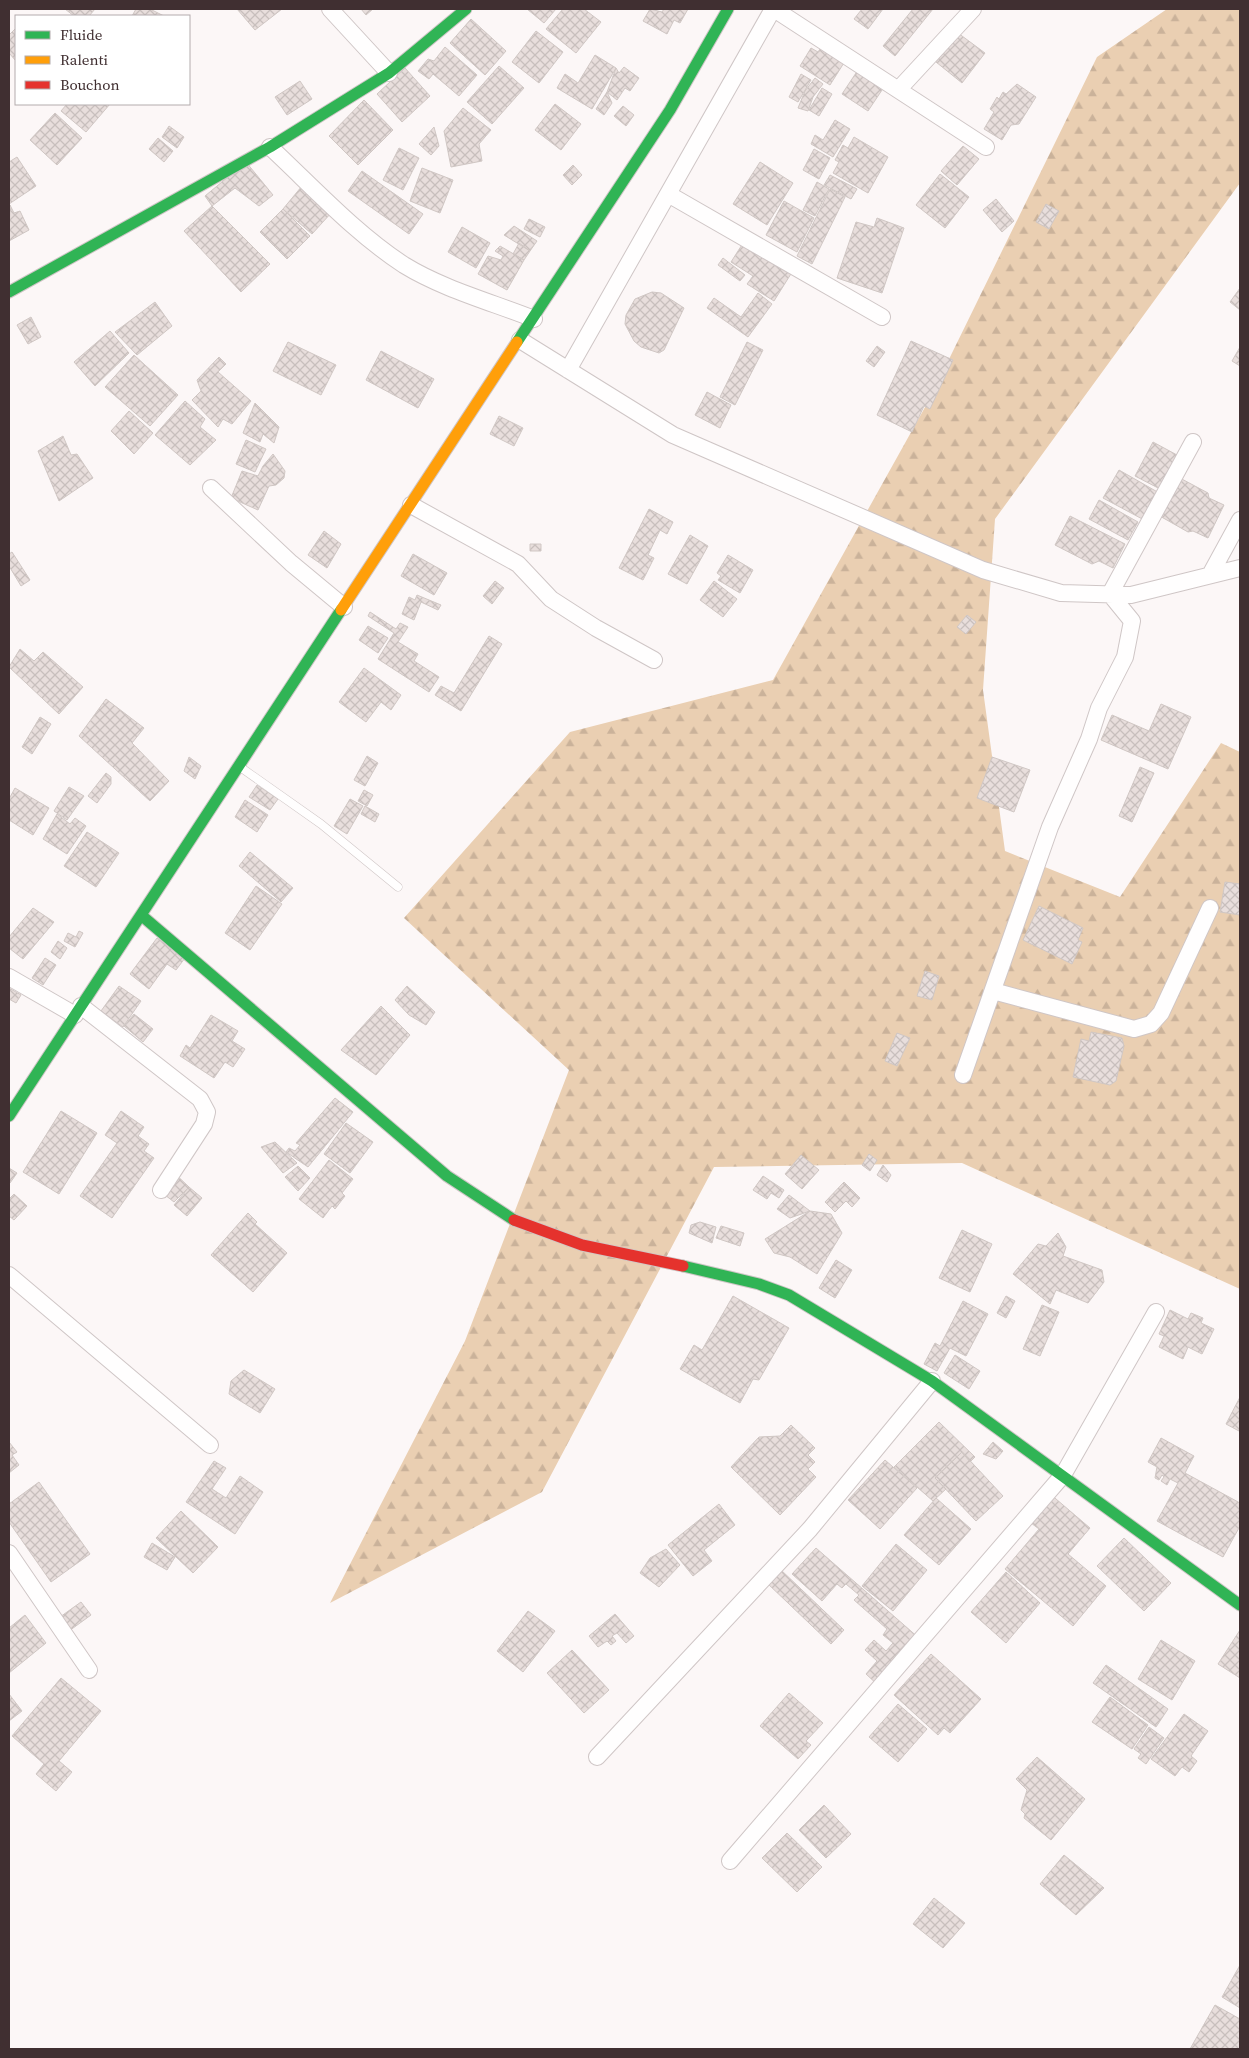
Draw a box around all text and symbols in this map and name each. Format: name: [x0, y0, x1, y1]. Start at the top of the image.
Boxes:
legend: [15, 15, 190, 105]
text: Fluide: [60, 24, 103, 45]
text: Ralenti: [60, 49, 108, 70]
text: Bouchon: [60, 74, 120, 95]

